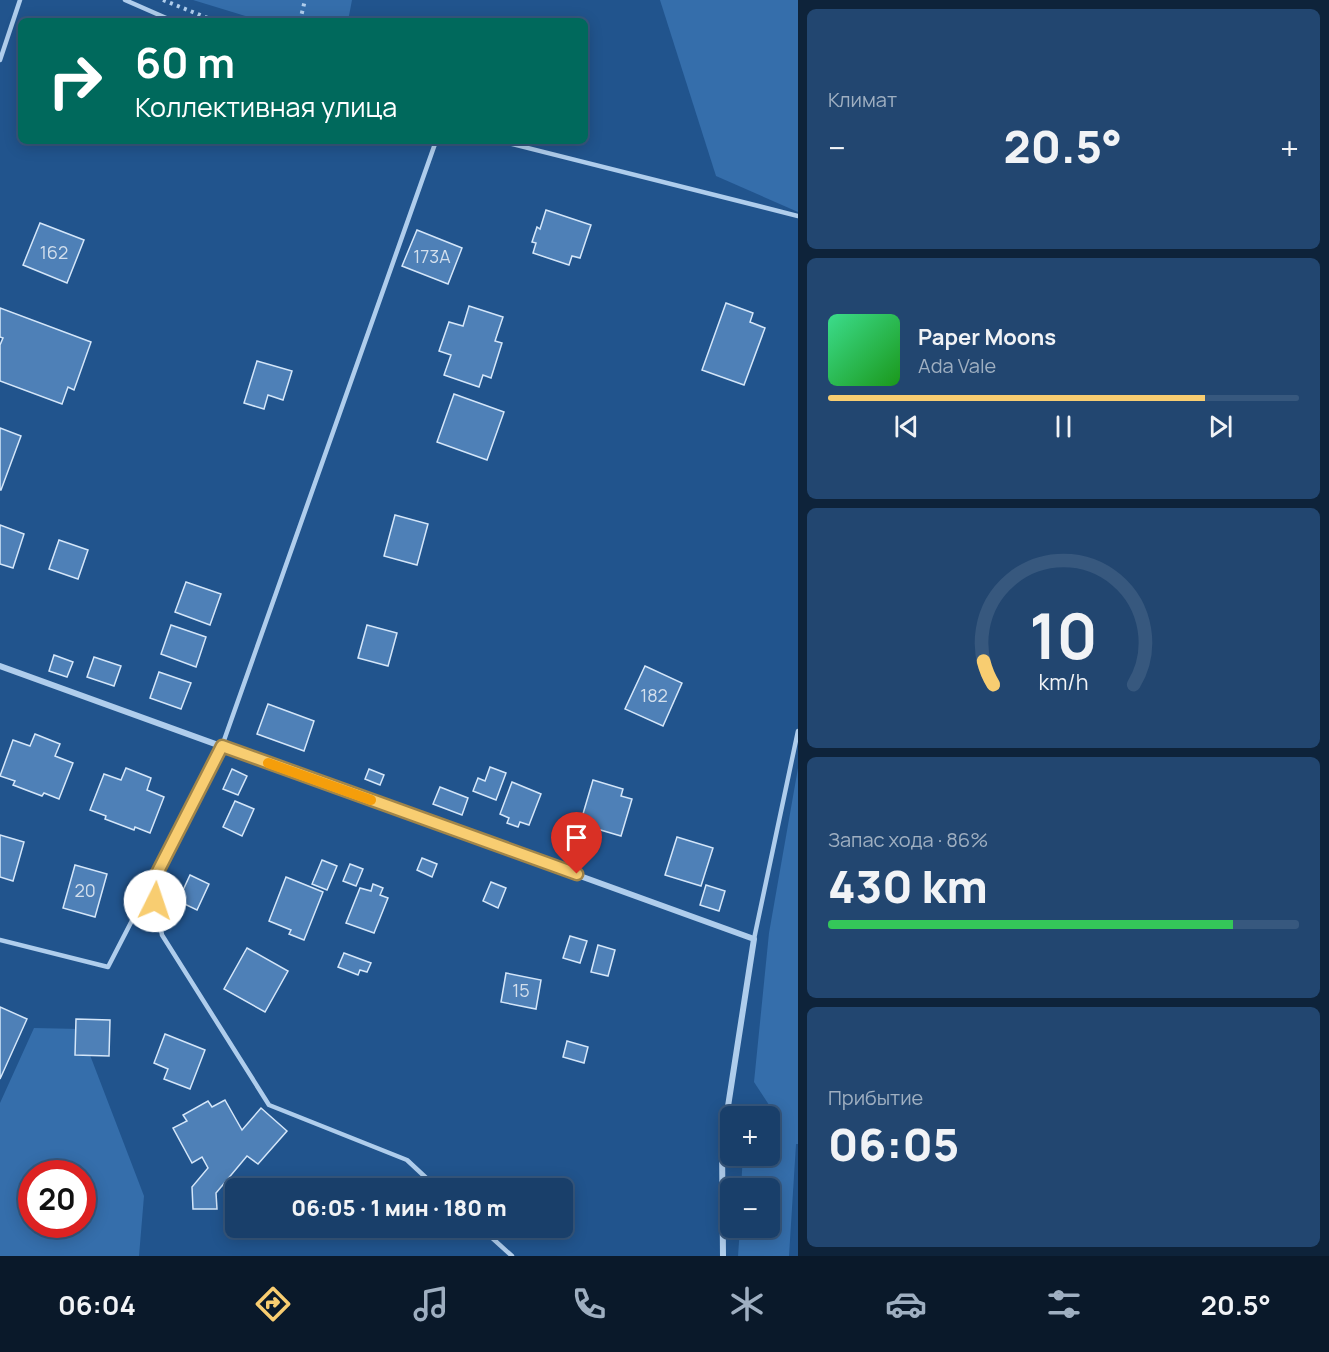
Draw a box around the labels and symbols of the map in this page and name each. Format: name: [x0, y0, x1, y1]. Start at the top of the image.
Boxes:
house number: 162: [40, 240, 68, 264]
house number: 173А: [413, 244, 451, 268]
house number: 182: [640, 683, 668, 707]
pin: [551, 812, 602, 874]
position arrow: [123, 869, 187, 933]
house number: 20: [74, 878, 96, 902]
house number: 15: [512, 978, 530, 1002]
speed limit sign: 20: [18, 1160, 96, 1238]

